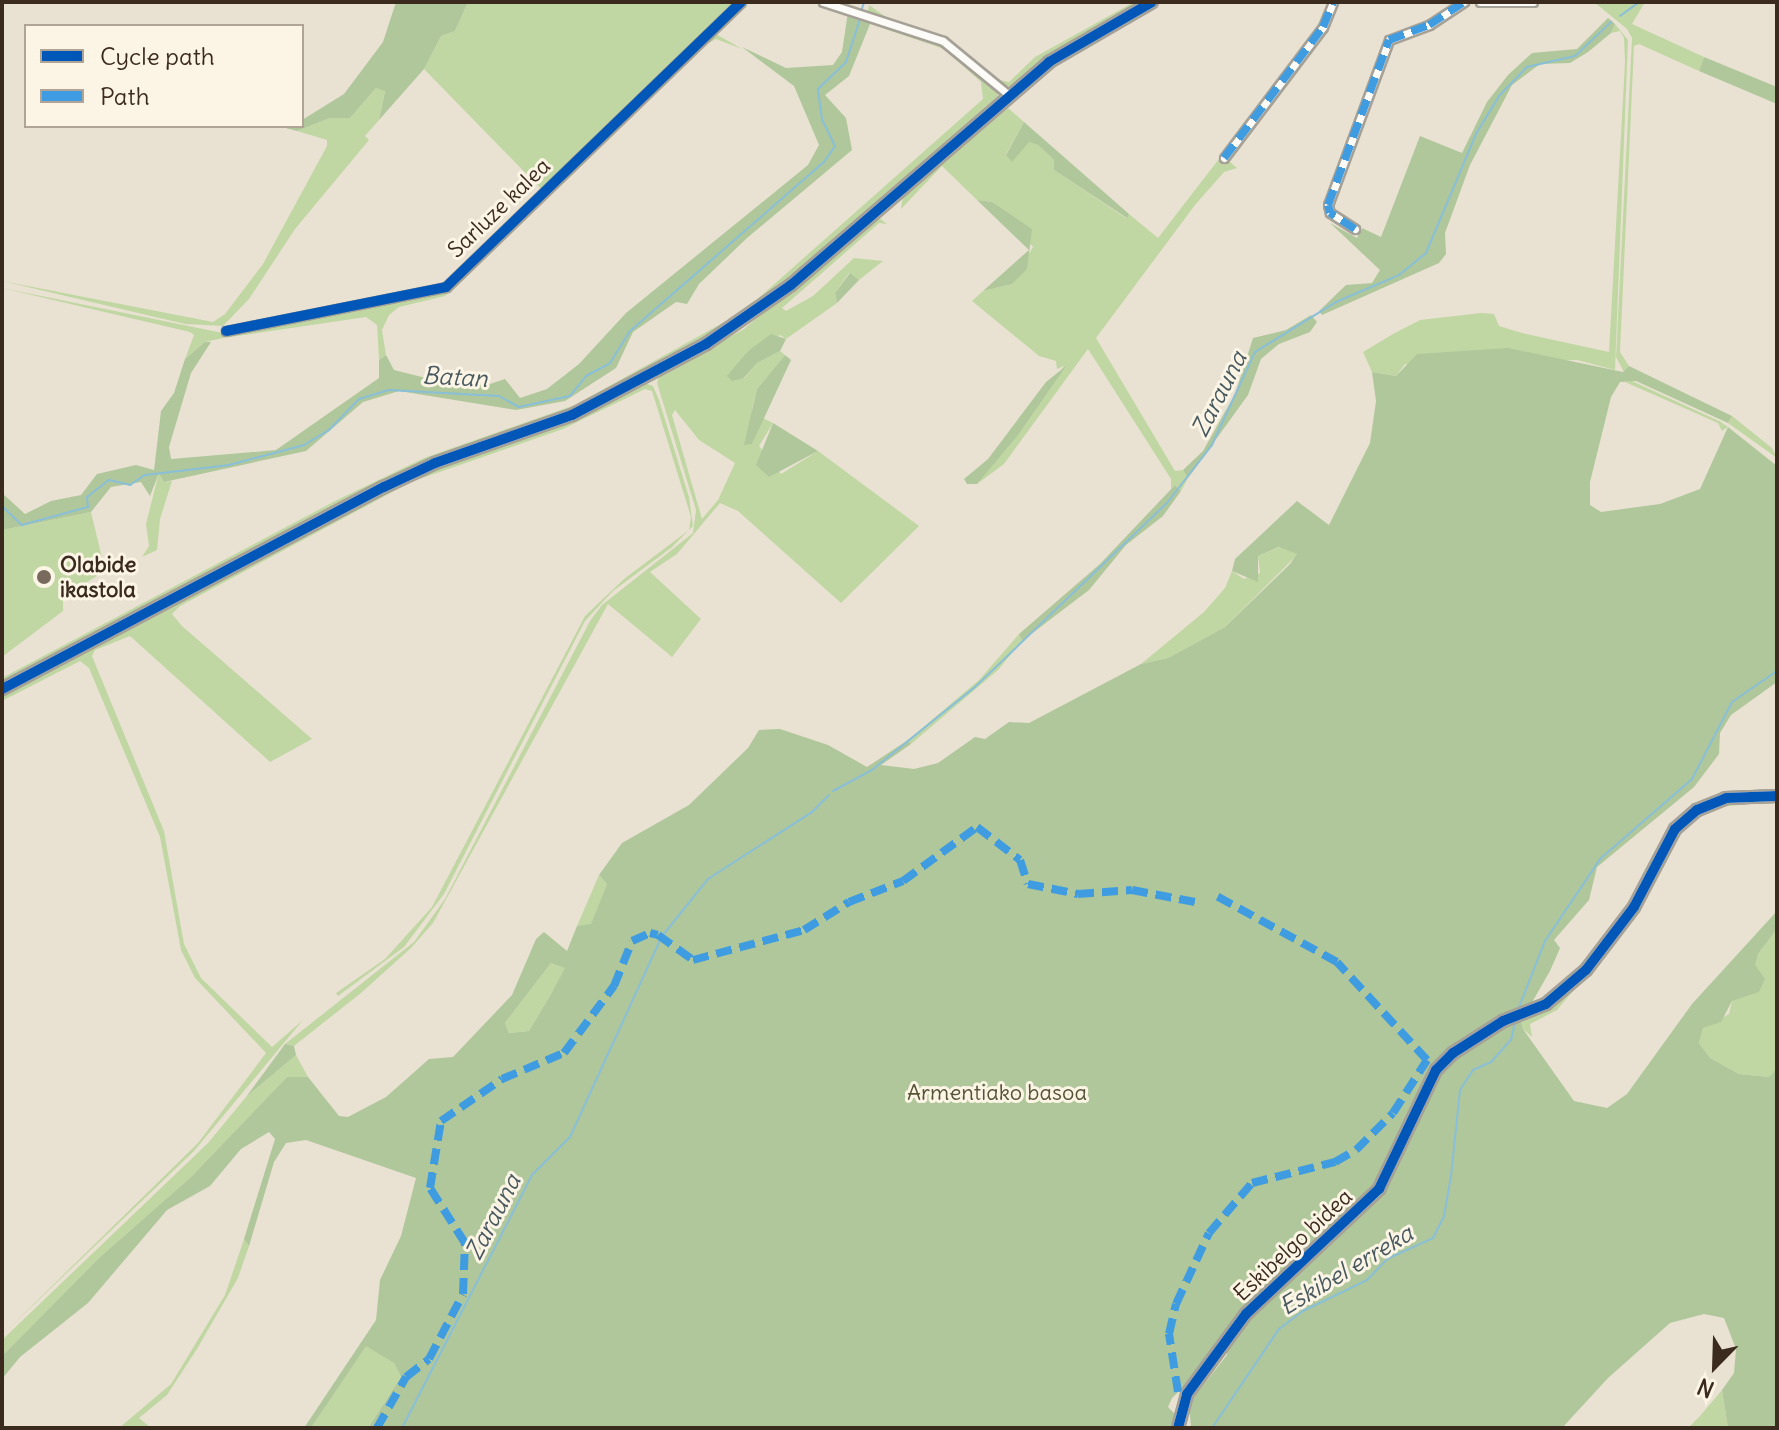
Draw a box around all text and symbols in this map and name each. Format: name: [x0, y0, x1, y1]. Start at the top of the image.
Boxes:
legend: [24, 24, 304, 128]
text: Cycle path: [100, 41, 215, 71]
text: Path: [100, 81, 150, 111]
street label: Sarluze kalea: [442, 153, 556, 263]
water label: Zarauna: [1185, 347, 1253, 441]
water label: Batan: [422, 361, 488, 393]
place label: Olabide ikastola: [60, 551, 136, 602]
marker: Olabide ikastola: [35, 568, 53, 586]
park label: Armentiako basoa: [907, 1080, 1087, 1106]
water label: Zarauna: [459, 1170, 527, 1264]
street label: Eskibelgo bidea: [1228, 1183, 1358, 1307]
water label: Eskibel erreka: [1274, 1219, 1418, 1321]
north arrow: [1675, 1326, 1755, 1406]
text: N: [1693, 1372, 1718, 1404]

